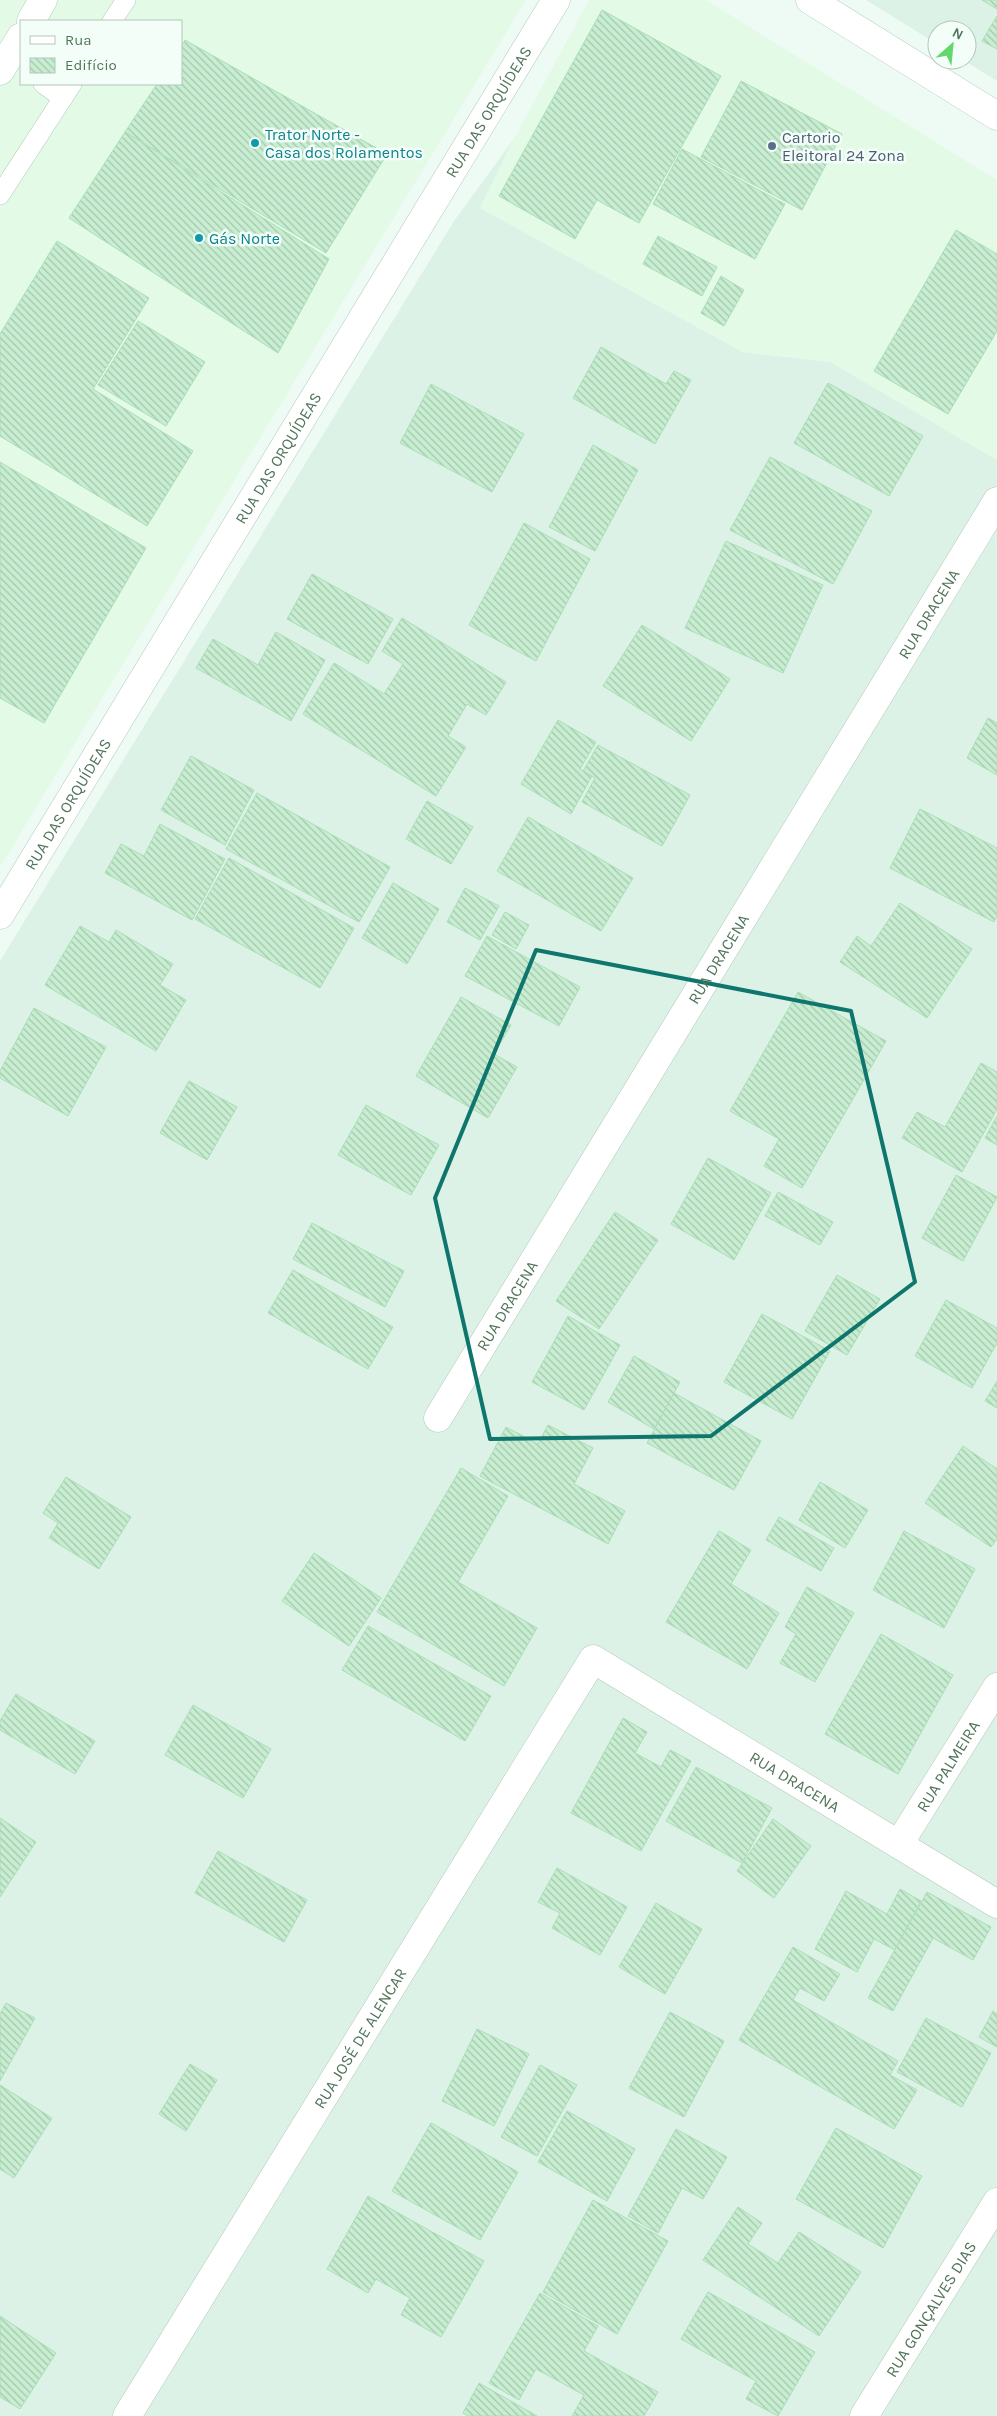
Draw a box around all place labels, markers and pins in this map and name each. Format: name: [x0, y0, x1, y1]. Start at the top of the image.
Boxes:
place label: Trator Norte - Casa dos Rolamentos: [265, 125, 423, 162]
place label: Cartorio Eleitoral 24 Zona: [782, 128, 905, 165]
marker: Trator Norte - Casa dos Rolamentos: [249, 137, 261, 149]
marker: Cartorio Eleitoral 24 Zona: [766, 140, 778, 152]
place label: Gás Norte: [209, 229, 280, 248]
marker: Gás Norte: [193, 232, 205, 244]

